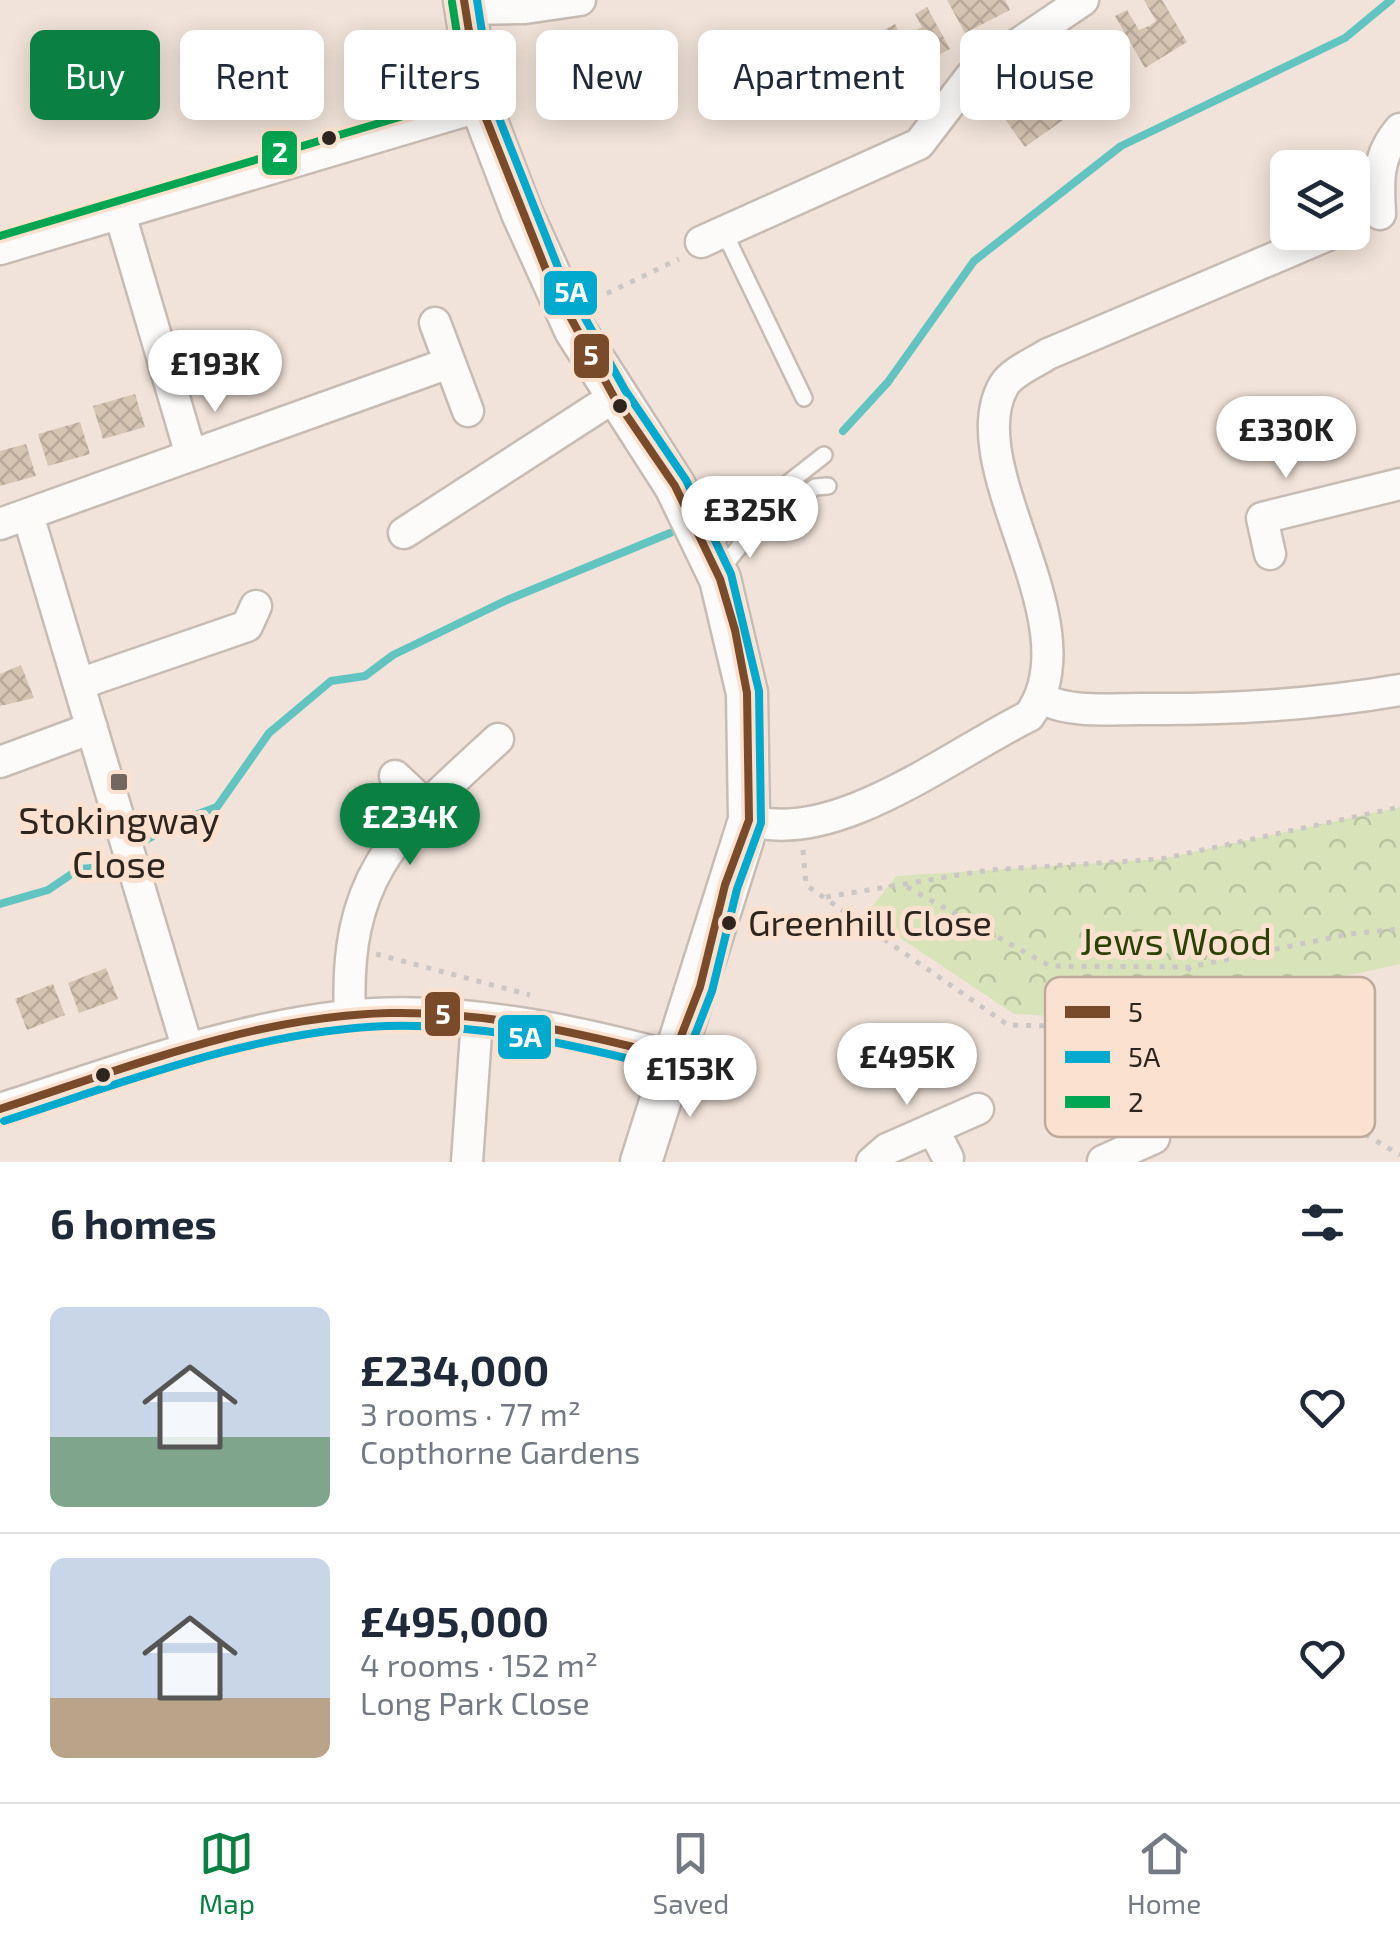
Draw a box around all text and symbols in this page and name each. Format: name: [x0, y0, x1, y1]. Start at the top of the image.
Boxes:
chip: Buy: [30, 30, 160, 120]
chip: Rent: [180, 30, 324, 120]
chip: Filters: [344, 30, 516, 120]
chip: New: [536, 30, 678, 120]
chip: Apartment: [698, 30, 940, 120]
chip: House: [960, 30, 1130, 120]
unlabelled marker: [319, 128, 339, 148]
line badge: 2: [260, 129, 299, 177]
text: 2: [272, 134, 288, 168]
map controls: [1270, 150, 1370, 250]
button: layers: [1270, 150, 1370, 250]
line badge: 5A: [542, 269, 599, 317]
text: 5A: [554, 274, 589, 308]
pin: £193K: [145, 330, 285, 415]
line badge: 5: [572, 332, 611, 380]
text: 5: [583, 337, 599, 371]
text: £193K: [170, 343, 260, 381]
unlabelled marker: [610, 396, 630, 416]
pin: £330K: [1216, 396, 1356, 481]
text: £330K: [1238, 409, 1334, 447]
pin: £325K: [680, 476, 820, 561]
text: £325K: [703, 489, 797, 527]
marker: Stokingway Close: [108, 771, 130, 793]
pin: £234K: [340, 783, 480, 868]
place label: Stokingway Close: [18, 796, 220, 886]
text: £234K: [362, 796, 458, 834]
place label: Greenhill Close: [748, 900, 992, 943]
marker: Greenhill Close: [719, 913, 739, 933]
park label: Jews Wood: [1080, 917, 1272, 963]
legend: [1045, 977, 1375, 1137]
line badge: 5: [423, 990, 462, 1038]
text: 5: [1128, 994, 1143, 1028]
text: 5: [435, 996, 451, 1030]
line badge: 5A: [496, 1013, 553, 1061]
text: 5A: [508, 1019, 543, 1053]
pin: £495K: [837, 1023, 977, 1108]
pin: £153K: [620, 1035, 760, 1120]
text: £495K: [859, 1036, 955, 1074]
text: 5A: [1128, 1039, 1161, 1073]
text: £153K: [646, 1048, 734, 1086]
unlabelled marker: [93, 1065, 113, 1085]
text: 2: [1128, 1084, 1144, 1118]
icon: filters: [1295, 1195, 1350, 1250]
text: 6 homes: [50, 1197, 217, 1247]
text: £234,000: [360, 1344, 549, 1394]
icon: home: [130, 1347, 250, 1467]
icon: heart: [1295, 1380, 1350, 1435]
text: 3 rooms · 77 m²: [360, 1394, 581, 1432]
text: Copthorne Gardens: [360, 1432, 640, 1470]
text: £495,000: [360, 1595, 549, 1645]
icon: home: [130, 1598, 250, 1718]
icon: heart: [1295, 1631, 1350, 1686]
text: 4 rooms · 152 m²: [360, 1645, 598, 1683]
text: Long Park Close: [360, 1683, 590, 1721]
tab: Map: [199, 1826, 255, 1920]
tab: Saved: [653, 1826, 729, 1920]
tab: Home: [1127, 1826, 1201, 1920]

